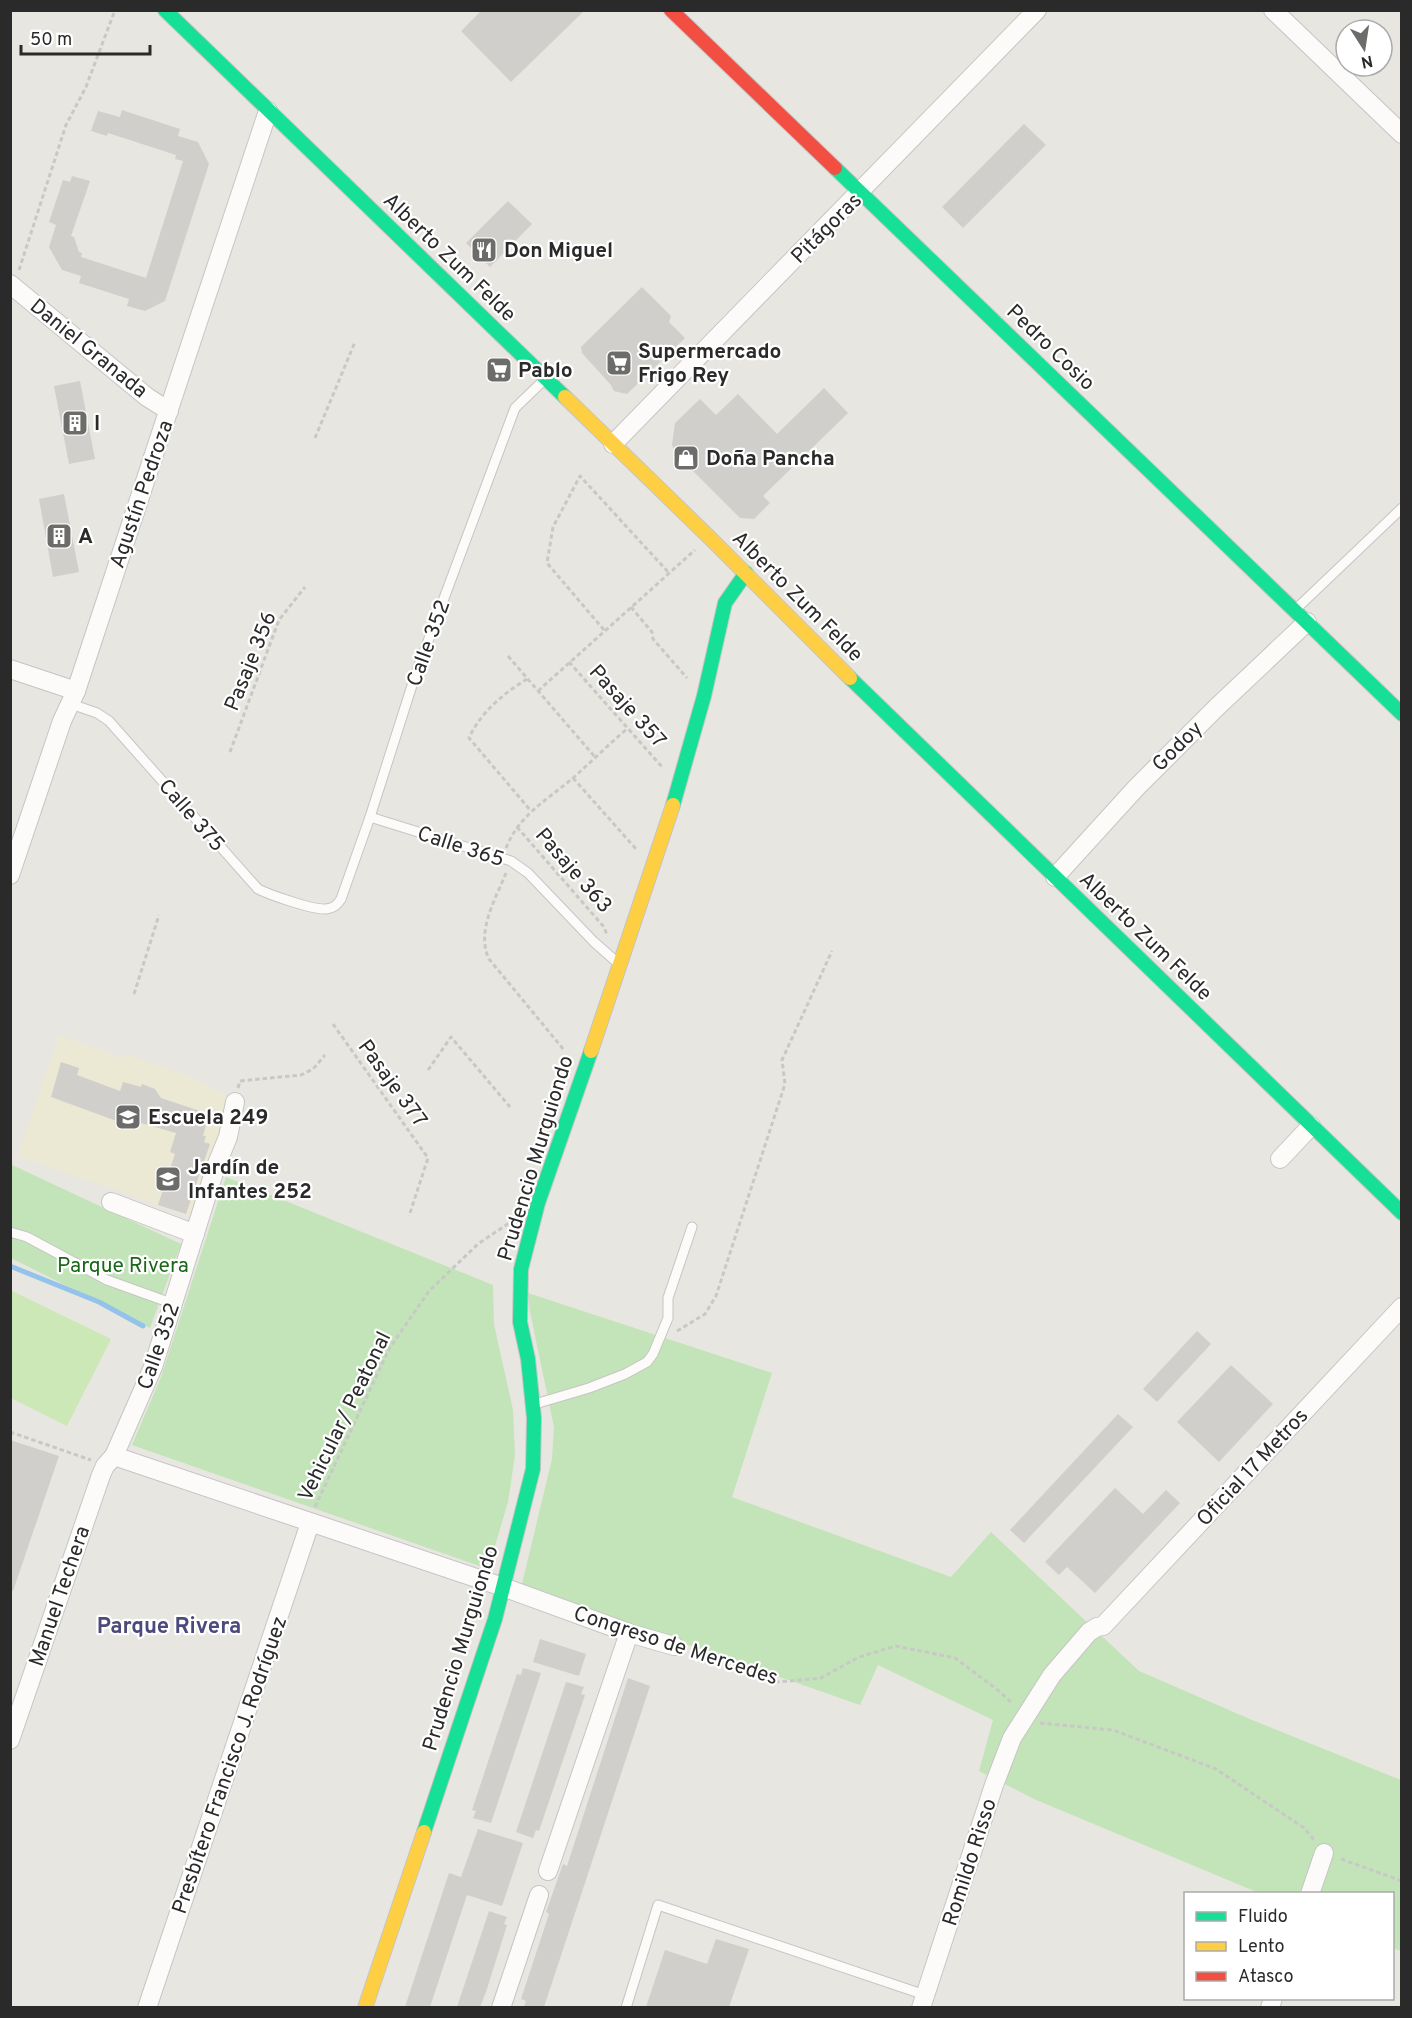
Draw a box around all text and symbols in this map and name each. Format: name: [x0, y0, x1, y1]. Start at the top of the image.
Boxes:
scale bar: [21, 18, 150, 56]
north arrow: [1334, 18, 1394, 78]
text: 50 m: [30, 29, 72, 52]
text: N: [1359, 50, 1374, 72]
street label: Alberto Zum Felde: [377, 188, 521, 328]
street label: Pitágoras: [786, 188, 868, 270]
restaurant icon: Don Miguel: [469, 235, 499, 265]
place label: Don Miguel: [504, 238, 613, 265]
street label: Daniel Granada: [24, 293, 152, 405]
street label: Pedro Cosio: [1000, 299, 1100, 397]
place label: Supermercado Frigo Rey: [638, 339, 781, 390]
supermarket icon: Supermercado Frigo Rey: [604, 348, 634, 378]
supermarket icon: Pablo: [484, 355, 514, 385]
place label: Pablo: [518, 358, 573, 385]
building icon: I: [60, 408, 90, 438]
place label: I: [94, 411, 100, 438]
street label: Agustín Pedroza: [104, 417, 180, 572]
shop icon: Doña Pancha: [671, 443, 701, 473]
place label: Doña Pancha: [706, 446, 835, 473]
building icon: A: [44, 521, 74, 551]
place label: A: [78, 524, 93, 551]
street label: Alberto Zum Felde: [726, 526, 868, 668]
street label: Calle 352: [401, 596, 458, 691]
street label: Pasaje 356: [219, 608, 284, 715]
street label: Pasaje 357: [582, 660, 671, 754]
street label: Godoy: [1147, 716, 1209, 778]
street label: Calle 375: [152, 774, 230, 858]
street label: Calle 365: [414, 821, 508, 874]
street label: Pasaje 363: [528, 823, 617, 919]
street label: Alberto Zum Felde: [1073, 867, 1217, 1007]
street label: Pasaje 377: [351, 1035, 433, 1133]
street label: Prudencio Murguiondo: [492, 1052, 581, 1265]
school or university icon: Escuela 249: [113, 1102, 143, 1132]
place label: Escuela 249: [148, 1105, 268, 1132]
place label: Jardín de Infantes 252: [188, 1155, 312, 1206]
school or university icon: Jardín de Infantes 252: [153, 1164, 183, 1194]
park label: Parque Rivera: [57, 1253, 189, 1280]
street label: Calle 352: [132, 1299, 187, 1394]
street label: Vehicular/ Peatonal: [293, 1327, 398, 1506]
street label: Oficial 17 Metros: [1191, 1403, 1315, 1533]
street label: Manuel Techera: [24, 1523, 97, 1670]
street label: Prudencio Murguiondo: [417, 1542, 506, 1755]
street label: Congreso de Mercedes: [570, 1601, 781, 1692]
street label: Presbítero Francisco J. Rodríguez: [167, 1613, 294, 1918]
district label: Parque Rivera: [97, 1614, 241, 1641]
street label: Romildo Risso: [937, 1795, 1004, 1930]
legend: [1184, 1892, 1394, 2000]
text: Fluido: [1238, 1906, 1288, 1929]
text: Lento: [1238, 1936, 1284, 1959]
text: Atasco: [1238, 1966, 1294, 1989]

